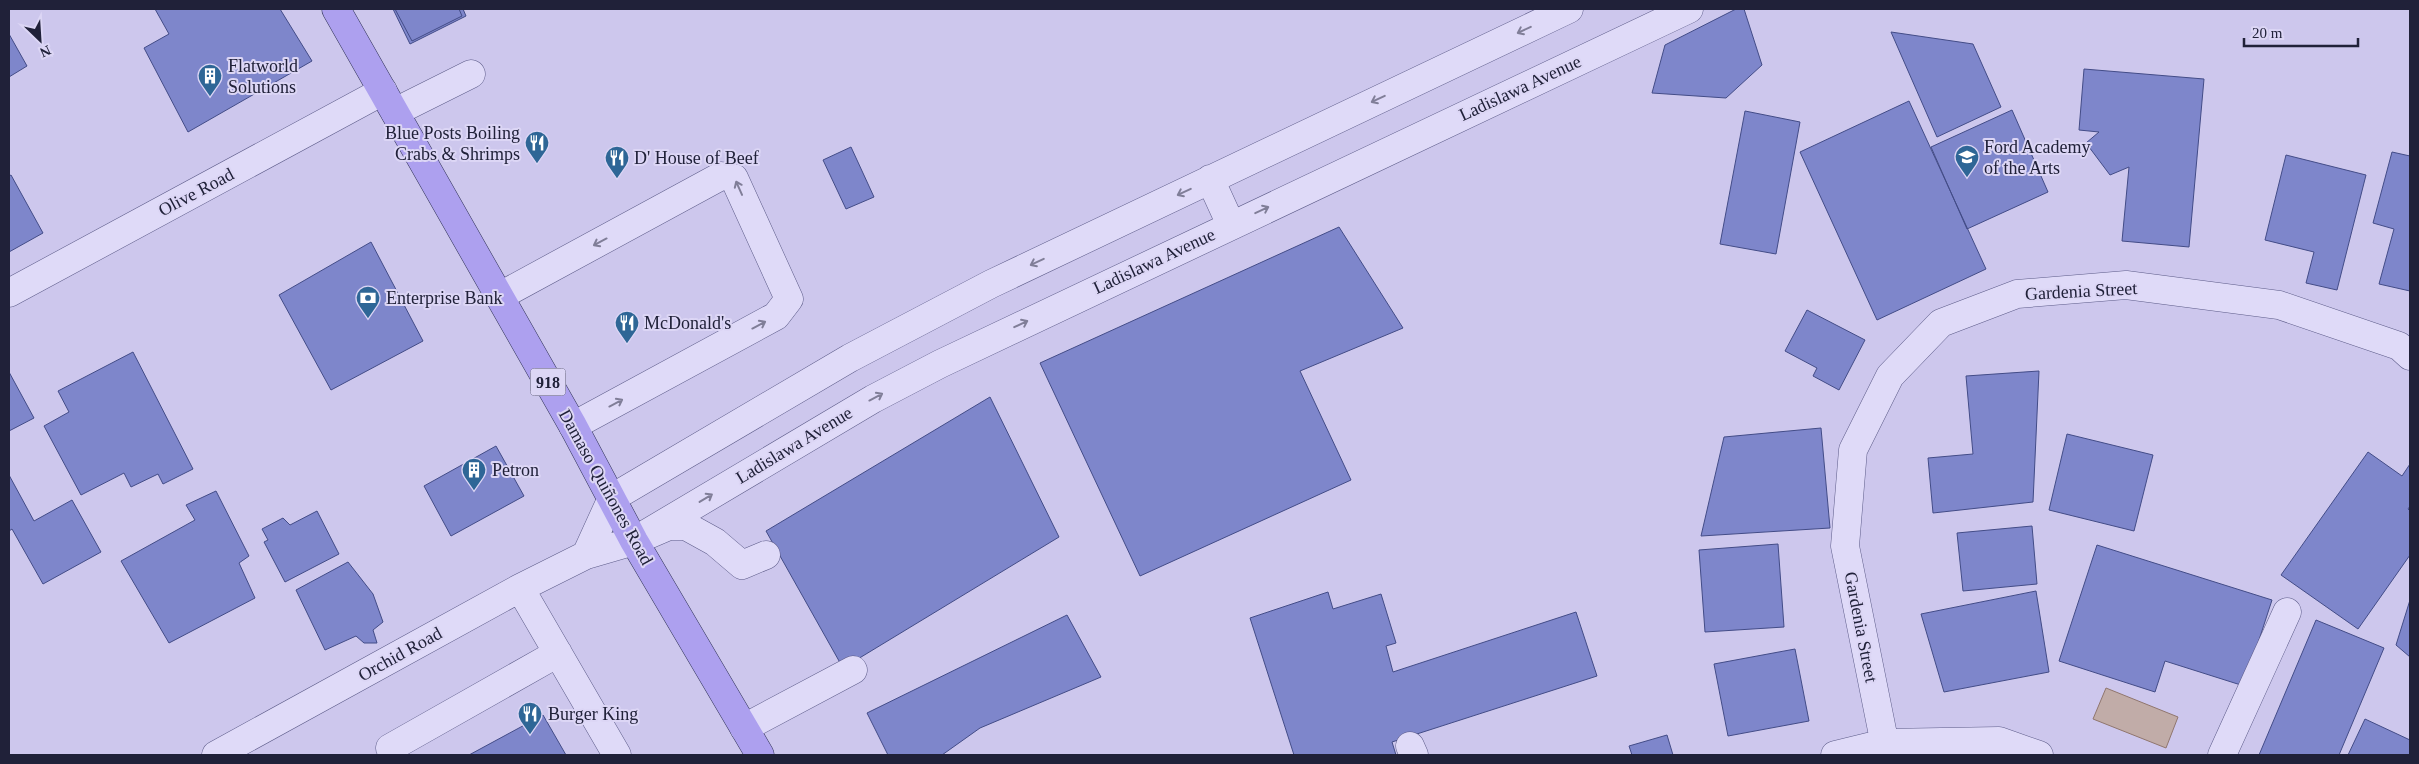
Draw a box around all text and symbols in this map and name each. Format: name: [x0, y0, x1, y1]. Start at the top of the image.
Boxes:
north arrow: [15, 15, 65, 65]
scale bar: [2244, 15, 2358, 47]
one-way arrow: [1517, 25, 1532, 35]
text: 20 m: [2252, 25, 2283, 41]
text: N: [38, 42, 53, 60]
street label: Ladislawa Avenue: [1456, 51, 1584, 125]
place label: Flatworld Solutions: [228, 56, 298, 97]
building icon: Flatworld Solutions: [197, 63, 223, 97]
one-way arrow: [1371, 95, 1386, 105]
place label: Blue Posts Boiling Crabs & Shrimps: [385, 123, 520, 164]
restaurant icon: Blue Posts Boiling Crabs & Shrimps: [524, 130, 550, 164]
place label: Ford Academy of the Arts: [1984, 137, 2090, 178]
school or university icon: Ford Academy of the Arts: [1954, 144, 1980, 178]
restaurant icon: D' House of Beef: [604, 145, 630, 179]
place label: D' House of Beef: [634, 148, 759, 168]
street label: Olive Road: [155, 164, 237, 220]
one-way arrow: [734, 181, 744, 196]
one-way arrow: [1176, 187, 1191, 197]
one-way arrow: [1255, 204, 1270, 214]
street label: Ladislawa Avenue: [1090, 224, 1218, 298]
one-way arrow: [594, 237, 608, 247]
one-way arrow: [1030, 257, 1045, 267]
street label: Gardenia Street: [2024, 278, 2138, 304]
bank icon: Enterprise Bank: [355, 285, 381, 319]
place label: Enterprise Bank: [386, 288, 502, 308]
restaurant icon: McDonald's: [614, 310, 640, 344]
place label: McDonald's: [644, 313, 731, 333]
one-way arrow: [1013, 319, 1028, 328]
one-way arrow: [751, 320, 766, 329]
road number: 918: [530, 368, 566, 396]
one-way arrow: [868, 392, 883, 402]
one-way arrow: [608, 397, 623, 407]
street label: Ladislawa Avenue: [732, 402, 856, 488]
street label: Damaso Quiñones Road: [555, 406, 657, 568]
building icon: Petron: [461, 457, 487, 491]
place label: Petron: [492, 460, 539, 480]
one-way arrow: [698, 492, 712, 502]
street label: Gardenia Street: [1840, 570, 1882, 684]
street label: Orchid Road: [355, 623, 445, 685]
restaurant icon: Burger King: [517, 701, 543, 735]
place label: Burger King: [548, 704, 638, 724]

